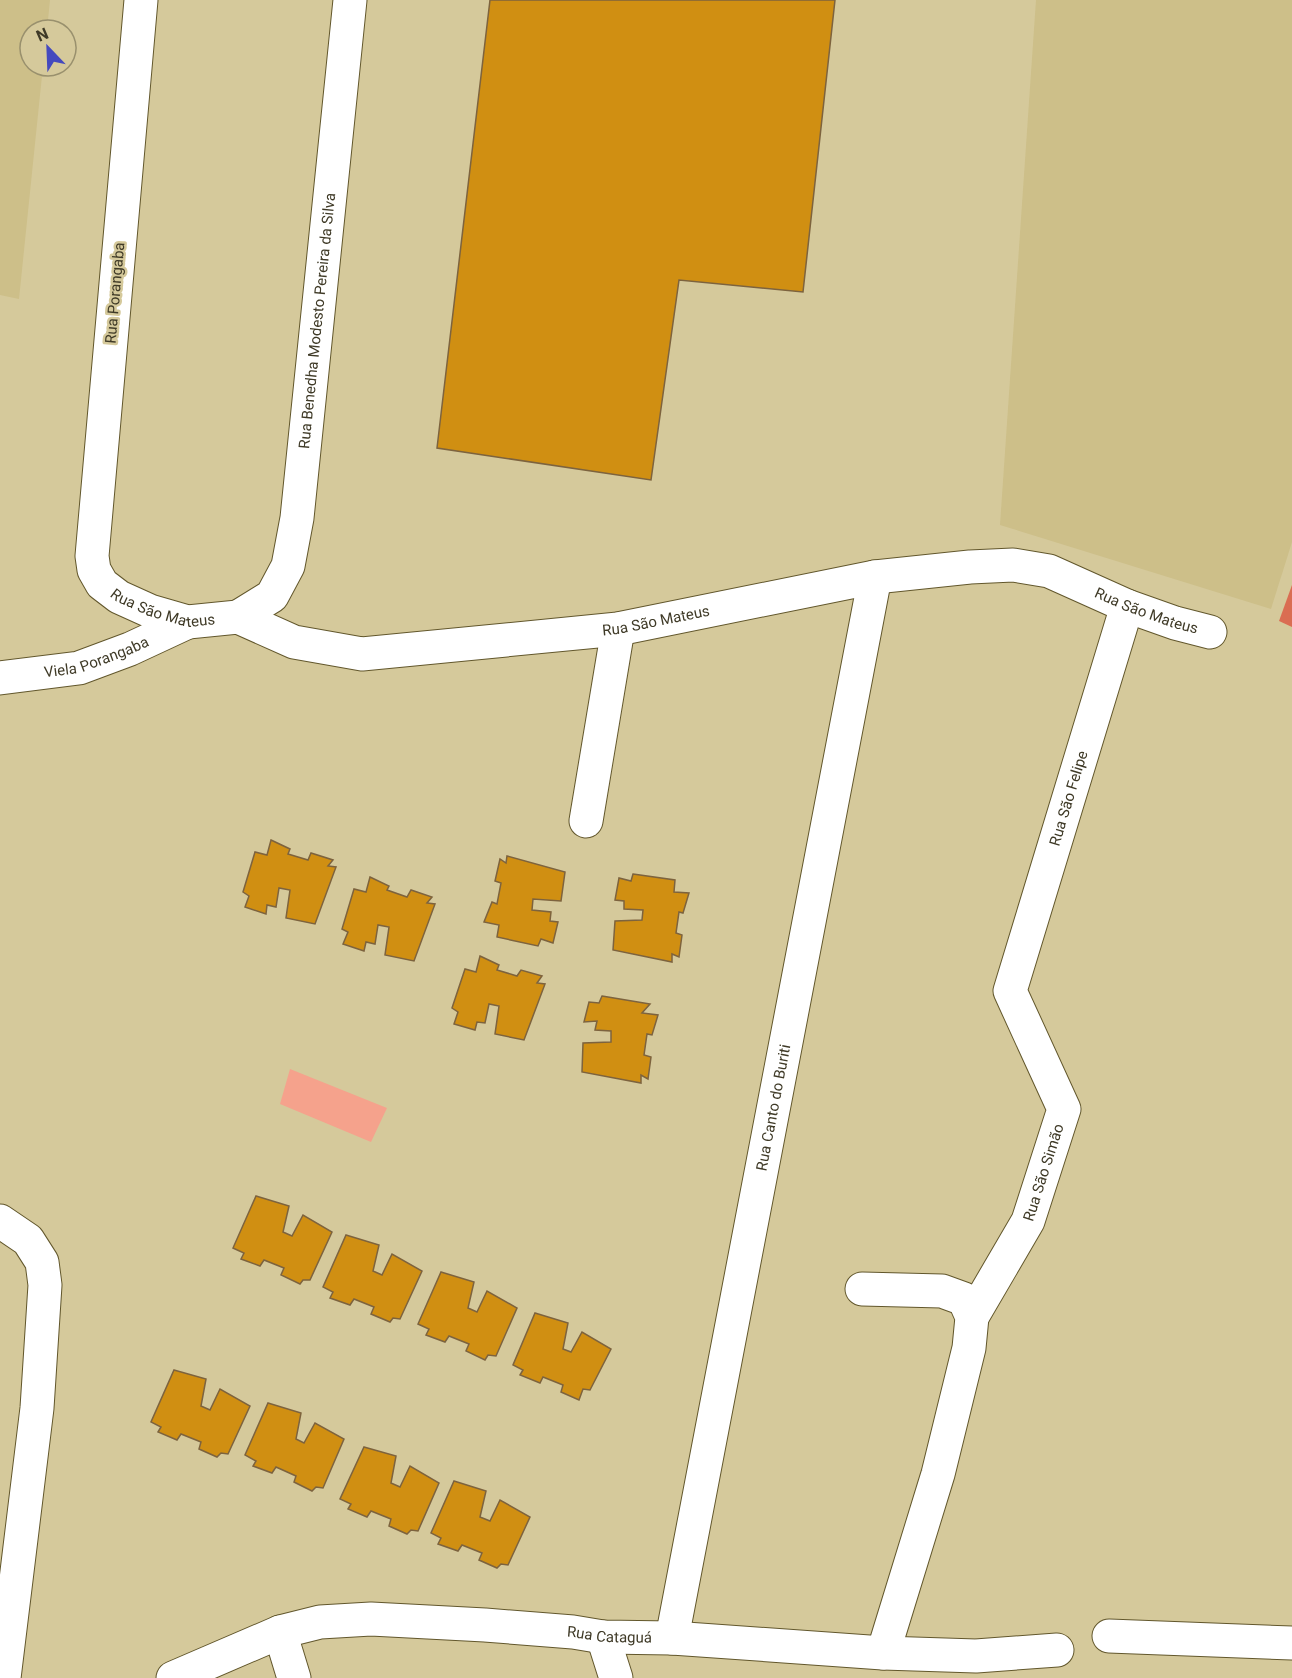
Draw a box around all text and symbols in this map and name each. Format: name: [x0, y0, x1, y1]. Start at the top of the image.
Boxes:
north arrow: [18, 18, 78, 78]
text: N: [33, 24, 51, 46]
street label: Rua Benedha Modesto Pereira da Silva: [295, 192, 339, 450]
street label: Rua Porangaba: [102, 242, 128, 344]
street label: Rua São Mateus: [1092, 584, 1200, 638]
street label: Rua São Mateus: [107, 585, 216, 631]
street label: Rua São Mateus: [601, 602, 711, 639]
street label: Viela Porangaba: [43, 633, 152, 681]
street label: Rua São Felipe: [1046, 748, 1092, 848]
street label: Rua Canto do Buriti: [753, 1043, 794, 1172]
street label: Rua São Simão: [1020, 1122, 1068, 1224]
street label: Rua Cataguá: [566, 1623, 652, 1647]

